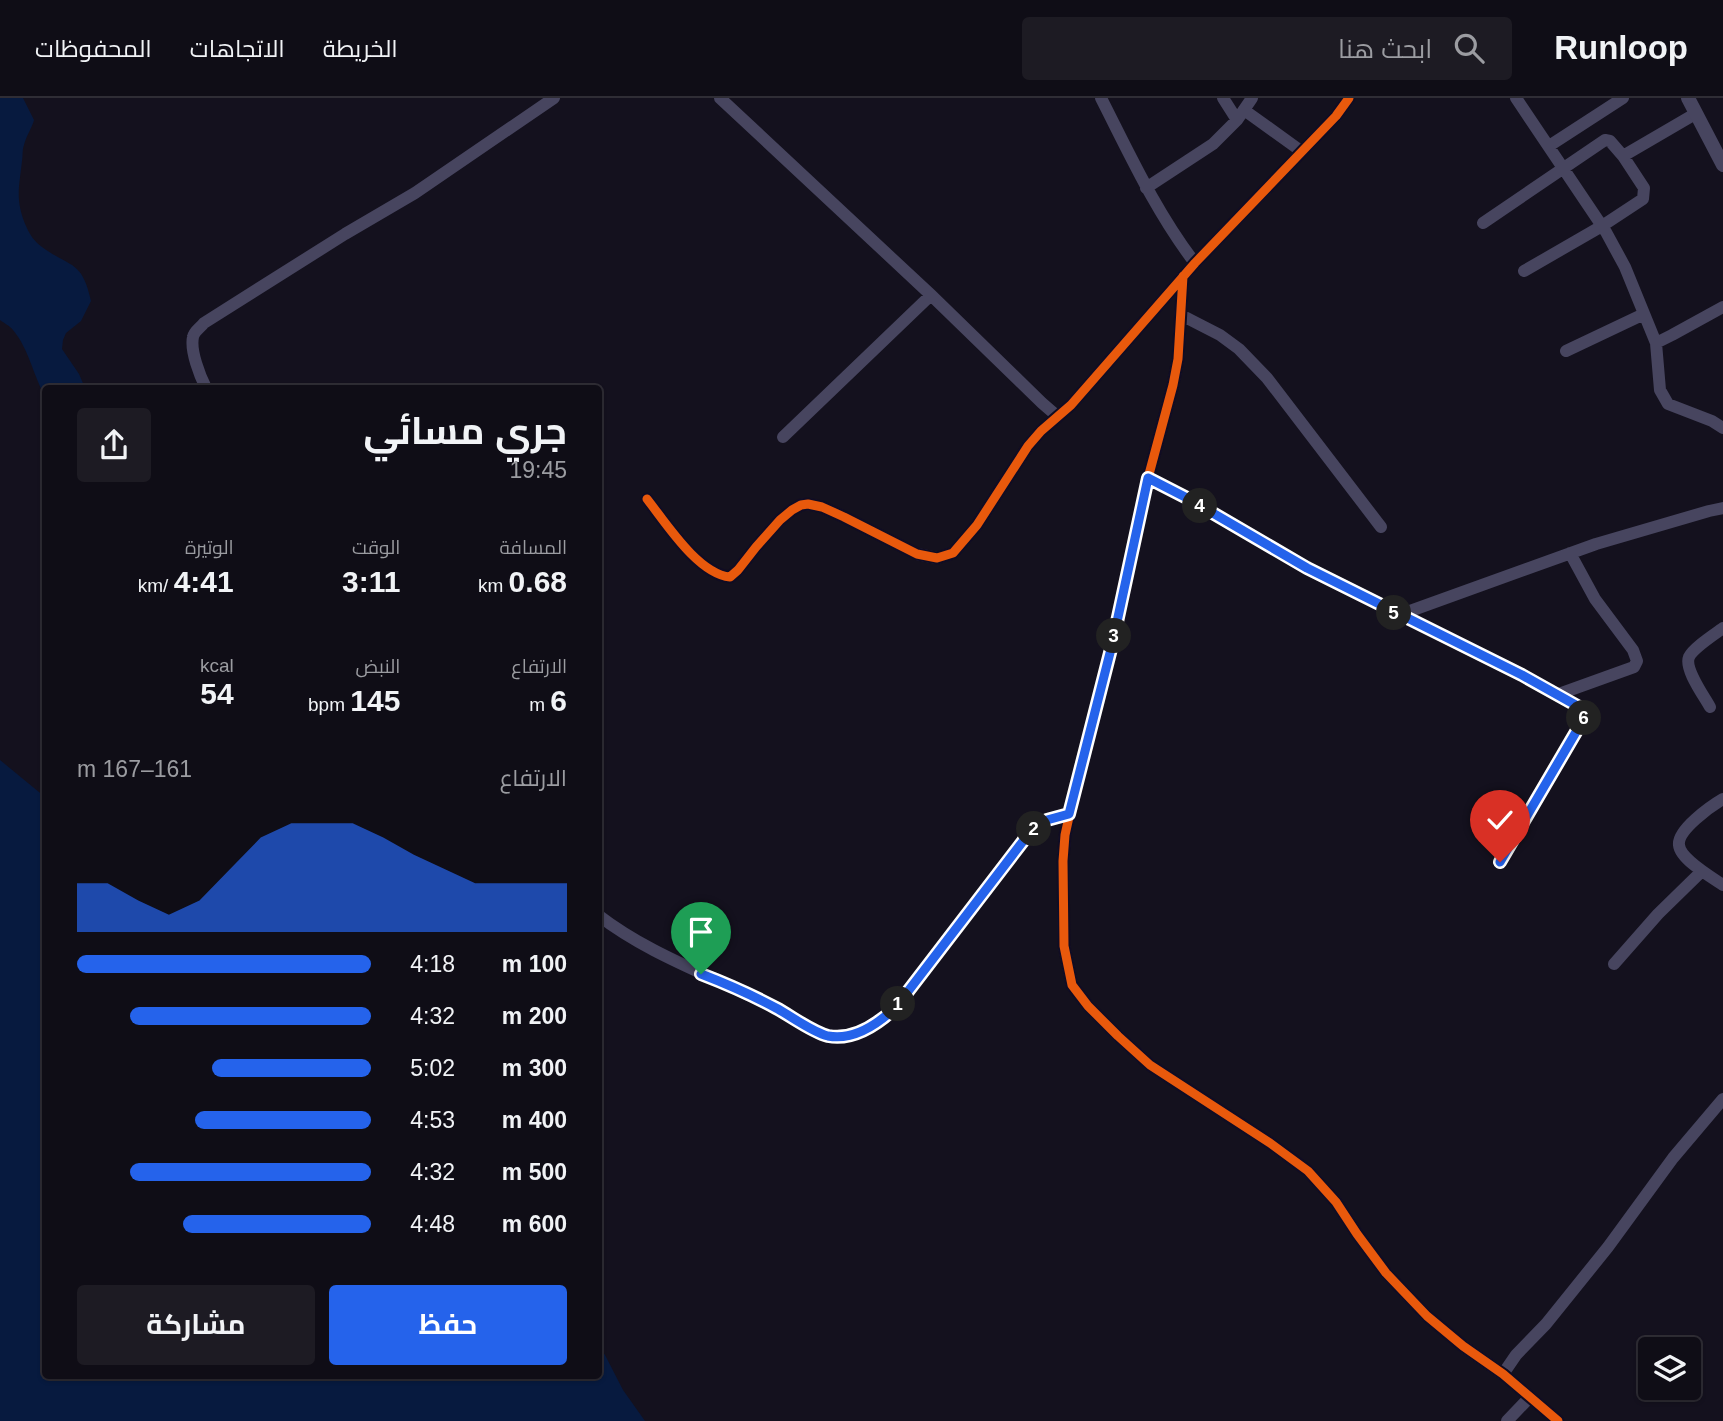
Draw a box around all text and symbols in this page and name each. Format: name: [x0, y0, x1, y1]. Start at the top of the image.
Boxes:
search box: [1022, 17, 1512, 80]
icon: search: [1450, 29, 1488, 67]
text: Runloop: [1554, 29, 1688, 66]
text: ابحث هنا: [1338, 34, 1432, 64]
text: المحفوظات: [35, 35, 152, 62]
text: الاتجاهات: [190, 35, 285, 62]
text: الخريطة: [323, 35, 398, 62]
button: share: [77, 408, 151, 482]
text: جري مسائي: [363, 410, 567, 452]
text: 19:45: [509, 457, 567, 483]
pin: 4: [1182, 488, 1218, 524]
text: 4: [1194, 495, 1205, 516]
text: الوتيرة: [185, 537, 234, 558]
text: الوقت: [352, 537, 400, 558]
text: المسافة: [499, 537, 567, 558]
text: 4:41: [174, 565, 234, 598]
text: 3:11: [342, 565, 400, 598]
text: 0.68: [509, 565, 567, 598]
text: /km: [138, 575, 174, 596]
text: km: [478, 575, 509, 596]
pin: 5: [1376, 596, 1412, 630]
text: 5: [1388, 602, 1399, 623]
pin: 3: [1096, 618, 1132, 654]
text: 3: [1108, 625, 1119, 646]
text: kcal: [200, 655, 234, 676]
text: النبض: [356, 656, 400, 677]
text: الارتفاع: [511, 656, 567, 677]
text: 54: [200, 677, 234, 710]
text: 145: [350, 684, 400, 717]
text: 6: [550, 684, 567, 717]
text: bpm: [308, 694, 350, 715]
text: m: [529, 694, 550, 715]
pin: 6: [1566, 700, 1602, 736]
text: 6: [1578, 707, 1589, 728]
text: 161–167 m: [77, 756, 192, 782]
text: الارتفاع: [500, 765, 567, 791]
pin: [1470, 790, 1530, 862]
icon: check: [1481, 801, 1519, 839]
pin: 2: [1016, 812, 1052, 846]
text: 2: [1028, 818, 1039, 839]
pin: [671, 902, 731, 974]
icon: arrive: [682, 913, 720, 951]
text: 4:18: [410, 951, 455, 977]
text: 100 m: [502, 951, 567, 977]
pin: 1: [880, 986, 916, 1021]
text: 1: [892, 993, 903, 1014]
text: 4:32: [410, 1003, 455, 1029]
text: 200 m: [502, 1003, 567, 1029]
text: 5:02: [410, 1055, 455, 1081]
text: 300 m: [502, 1055, 567, 1081]
text: 4:53: [410, 1107, 455, 1133]
text: 400 m: [502, 1107, 567, 1133]
text: 4:32: [410, 1159, 455, 1185]
text: 500 m: [502, 1159, 567, 1185]
text: 4:48: [410, 1211, 455, 1237]
text: 600 m: [502, 1211, 567, 1237]
button: مشاركة: [77, 1285, 315, 1365]
button: حفظ: [329, 1285, 567, 1365]
map controls: [1638, 1337, 1701, 1400]
button: layers: [1638, 1337, 1701, 1400]

